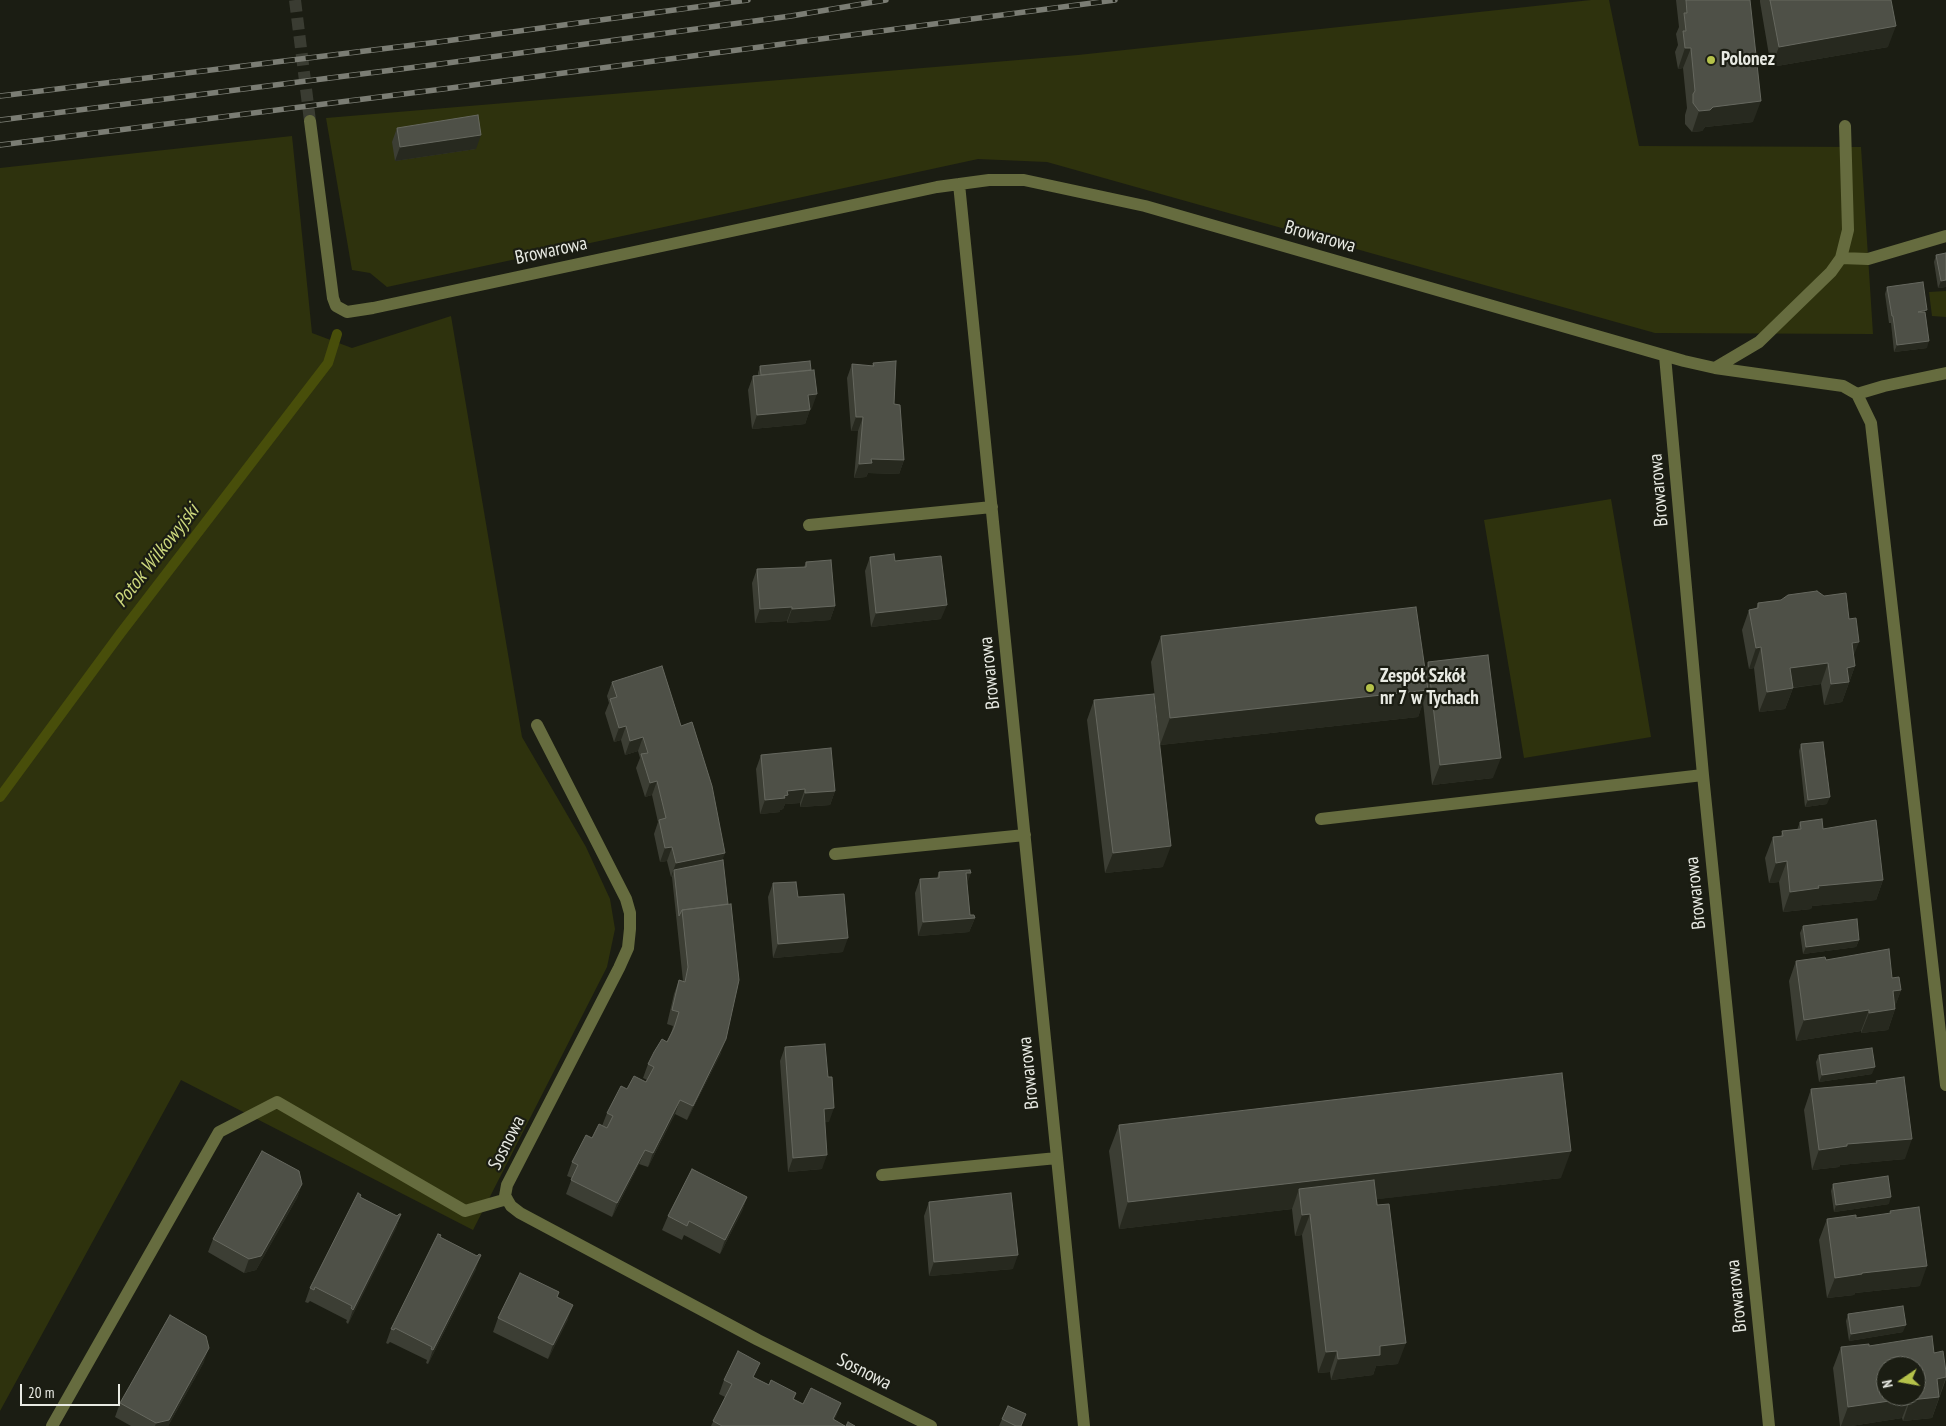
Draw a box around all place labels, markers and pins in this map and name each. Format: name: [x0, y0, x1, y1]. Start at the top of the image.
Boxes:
place label: Polonez: [1721, 49, 1775, 71]
marker: Polonez: [1705, 54, 1717, 66]
place label: Zespół Szkół nr 7 w Tychach: [1380, 666, 1479, 710]
marker: Zespół Szkół nr 7 w Tychach: [1364, 682, 1376, 694]

